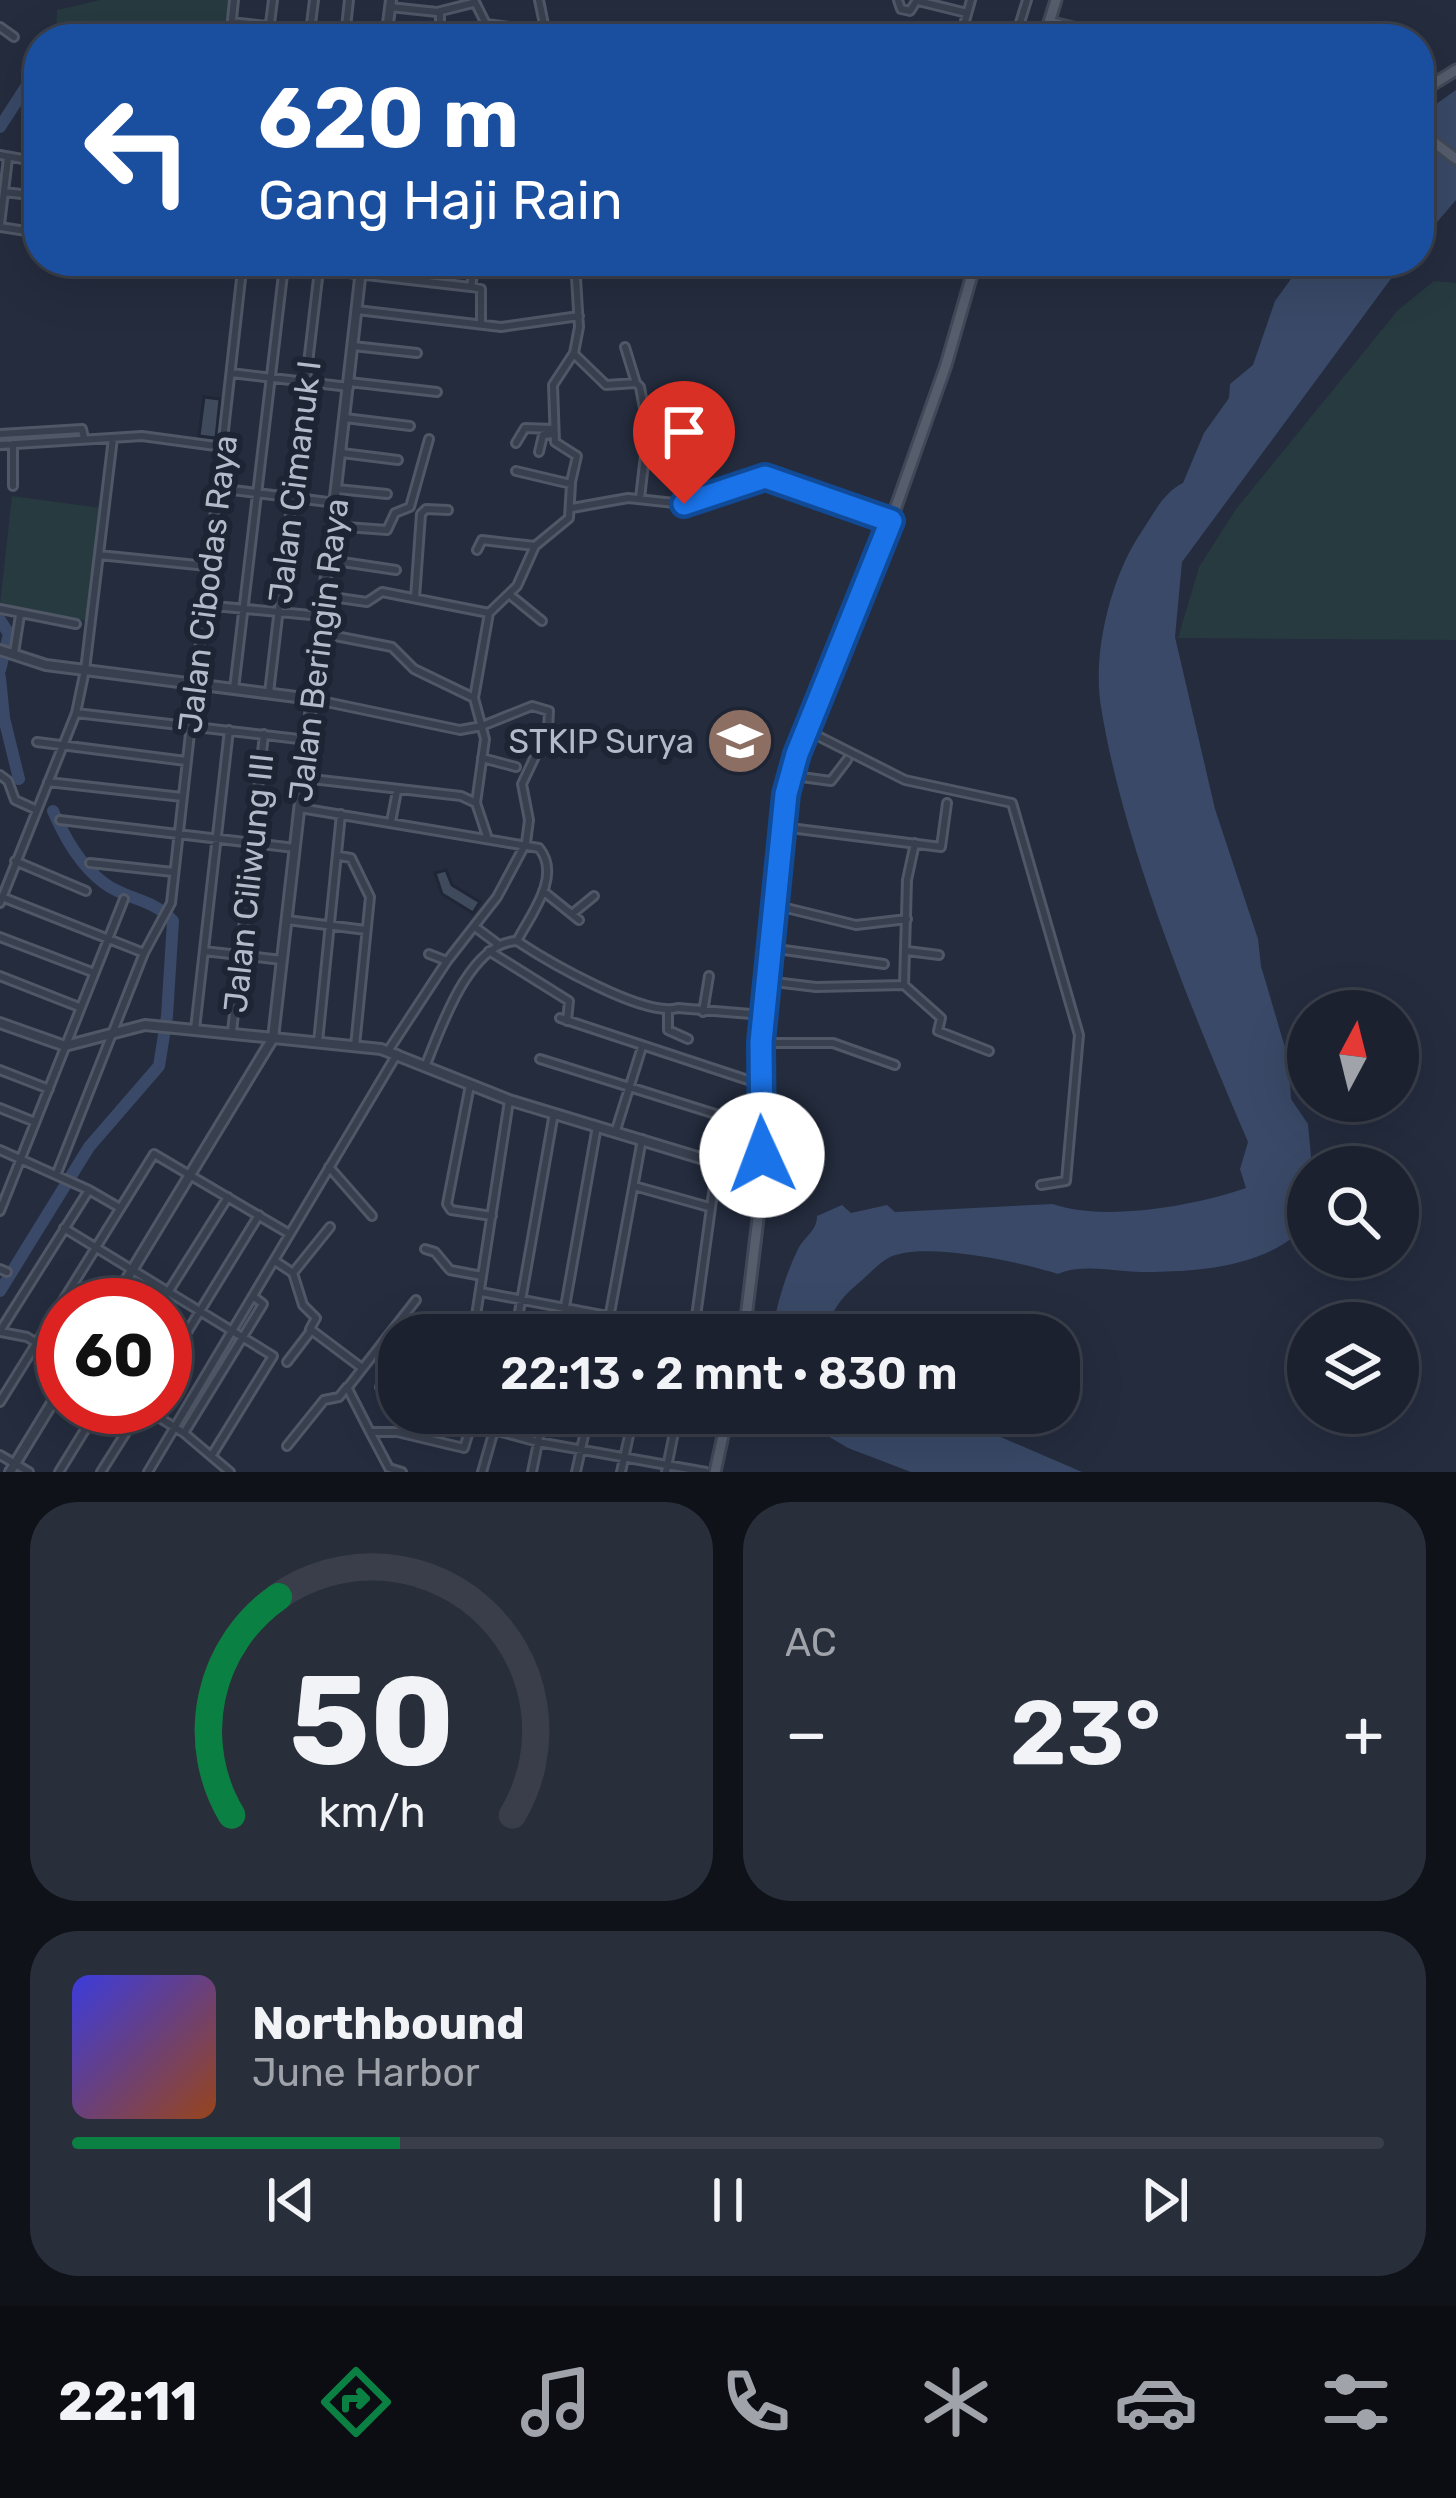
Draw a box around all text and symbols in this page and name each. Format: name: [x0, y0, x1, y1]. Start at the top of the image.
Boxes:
text: 620 m: [258, 68, 519, 168]
icon: left: [60, 72, 216, 228]
text: Gang Haji Rain: [258, 169, 623, 233]
street label: Jalan Cimanuk I: [260, 358, 329, 606]
pin: [633, 381, 735, 504]
icon: arrive: [651, 399, 717, 465]
street label: Jalan Cibodas Raya: [170, 433, 245, 735]
street label: Jalan Beringin Raya: [281, 496, 356, 804]
school or university icon: STKIP Surya: [705, 706, 775, 776]
place label: STKIP Surya: [509, 722, 694, 761]
street label: Jalan Ciliwung III: [215, 752, 282, 1015]
north arrow: [1287, 990, 1419, 1122]
map controls: [1287, 990, 1419, 1434]
position arrow: [699, 1092, 825, 1218]
button: search: [1287, 1146, 1419, 1278]
speed limit sign: 60: [36, 1278, 192, 1434]
button: layers: [1287, 1302, 1419, 1434]
text: 22:13 · 2 mnt · 830 m: [500, 1347, 958, 1400]
text: AC: [785, 1620, 837, 1666]
text: 50: [289, 1647, 454, 1795]
text: 23°: [1010, 1680, 1161, 1787]
text: −: [785, 1694, 828, 1773]
text: +: [1343, 1694, 1384, 1773]
text: km/h: [318, 1786, 425, 1837]
text: Northbound: [252, 1997, 525, 2050]
text: June Harbor: [252, 2050, 480, 2096]
icon: previous: [258, 2167, 324, 2233]
icon: pause: [695, 2167, 761, 2233]
icon: next: [1132, 2167, 1198, 2233]
icon: directions: [314, 2360, 398, 2444]
icon: music: [514, 2360, 598, 2444]
icon: phone: [714, 2360, 798, 2444]
icon: climate: [914, 2360, 998, 2444]
icon: car: [1114, 2360, 1198, 2444]
icon: filters: [1314, 2360, 1398, 2444]
text: 22:11: [58, 2370, 198, 2434]

